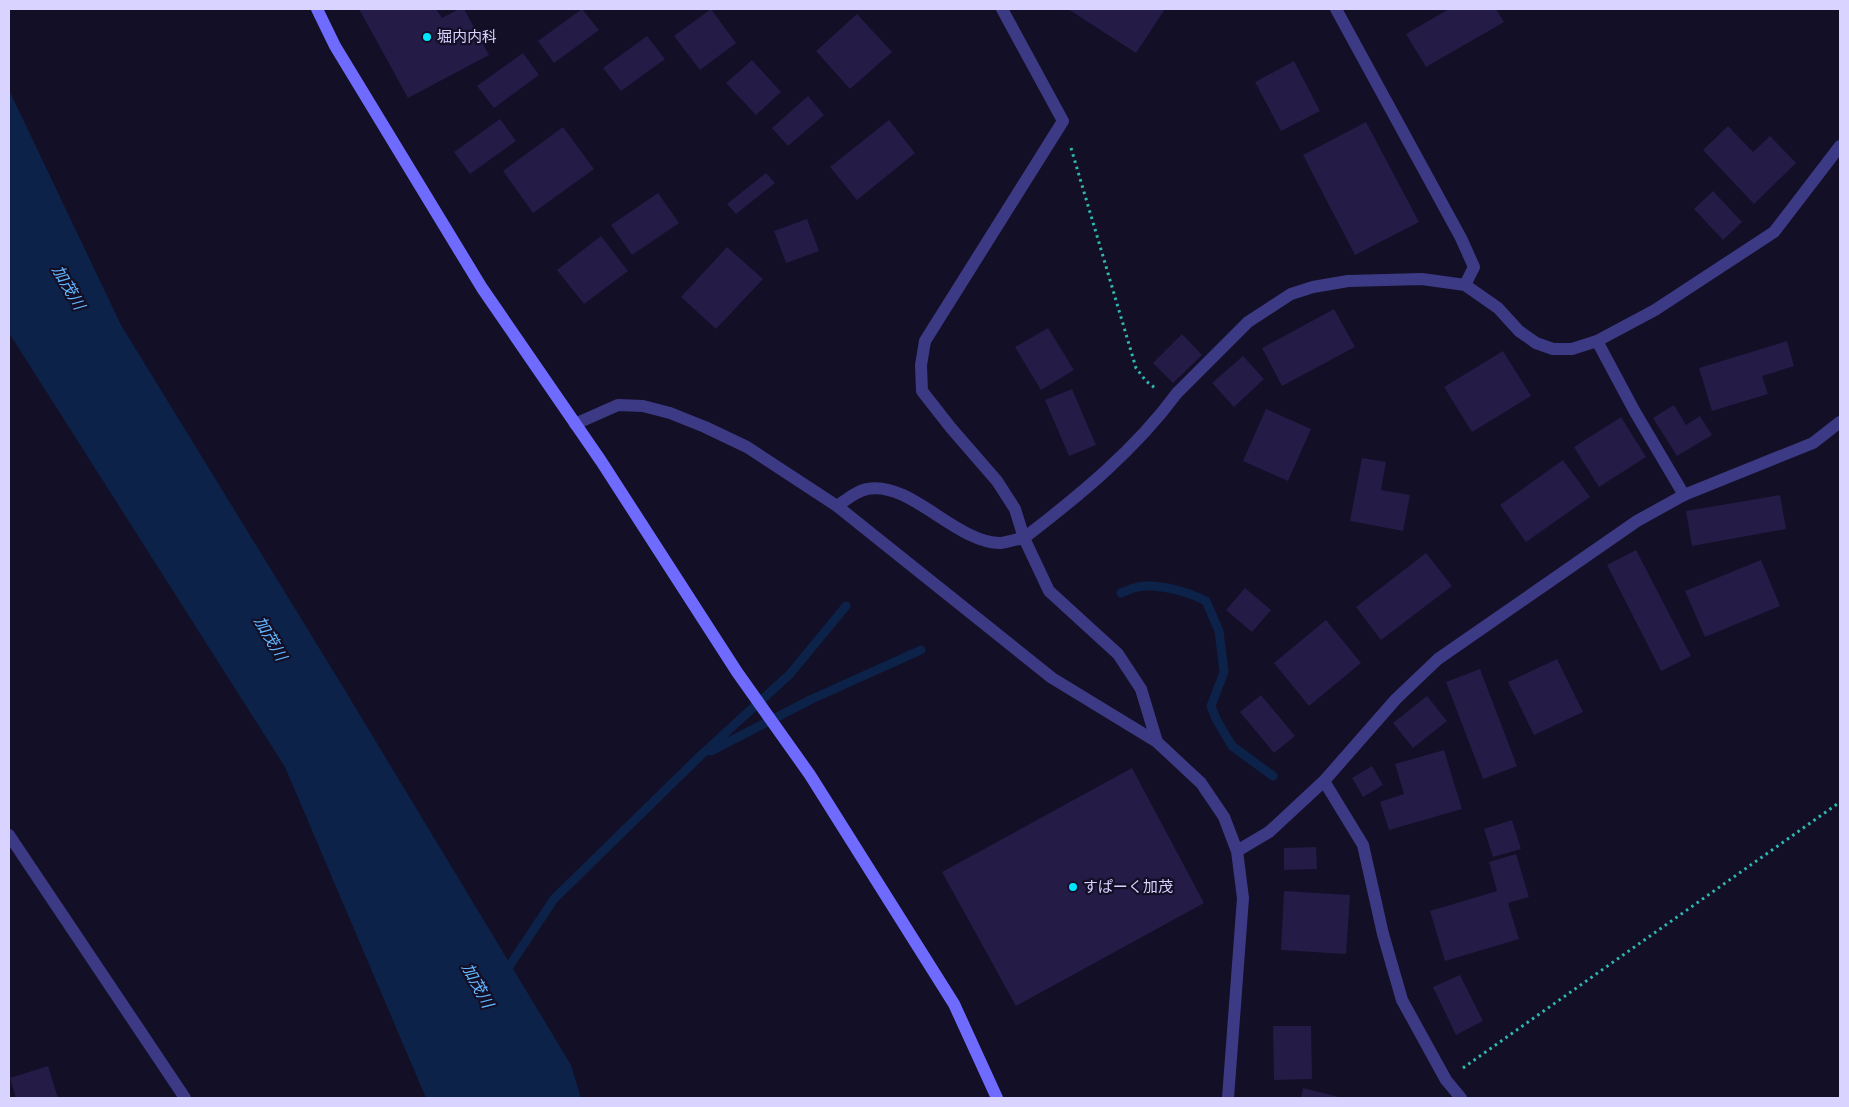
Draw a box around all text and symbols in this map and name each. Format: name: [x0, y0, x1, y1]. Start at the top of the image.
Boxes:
place label: 堀内内科: [437, 27, 497, 46]
marker: 堀内内科: [421, 31, 433, 43]
water label: 加茂川: [48, 261, 91, 315]
water label: 加茂川: [250, 612, 293, 666]
place label: すぱーく加茂: [1083, 877, 1173, 896]
marker: すぱーく加茂: [1067, 881, 1079, 893]
water label: 加茂川: [458, 959, 499, 1013]

